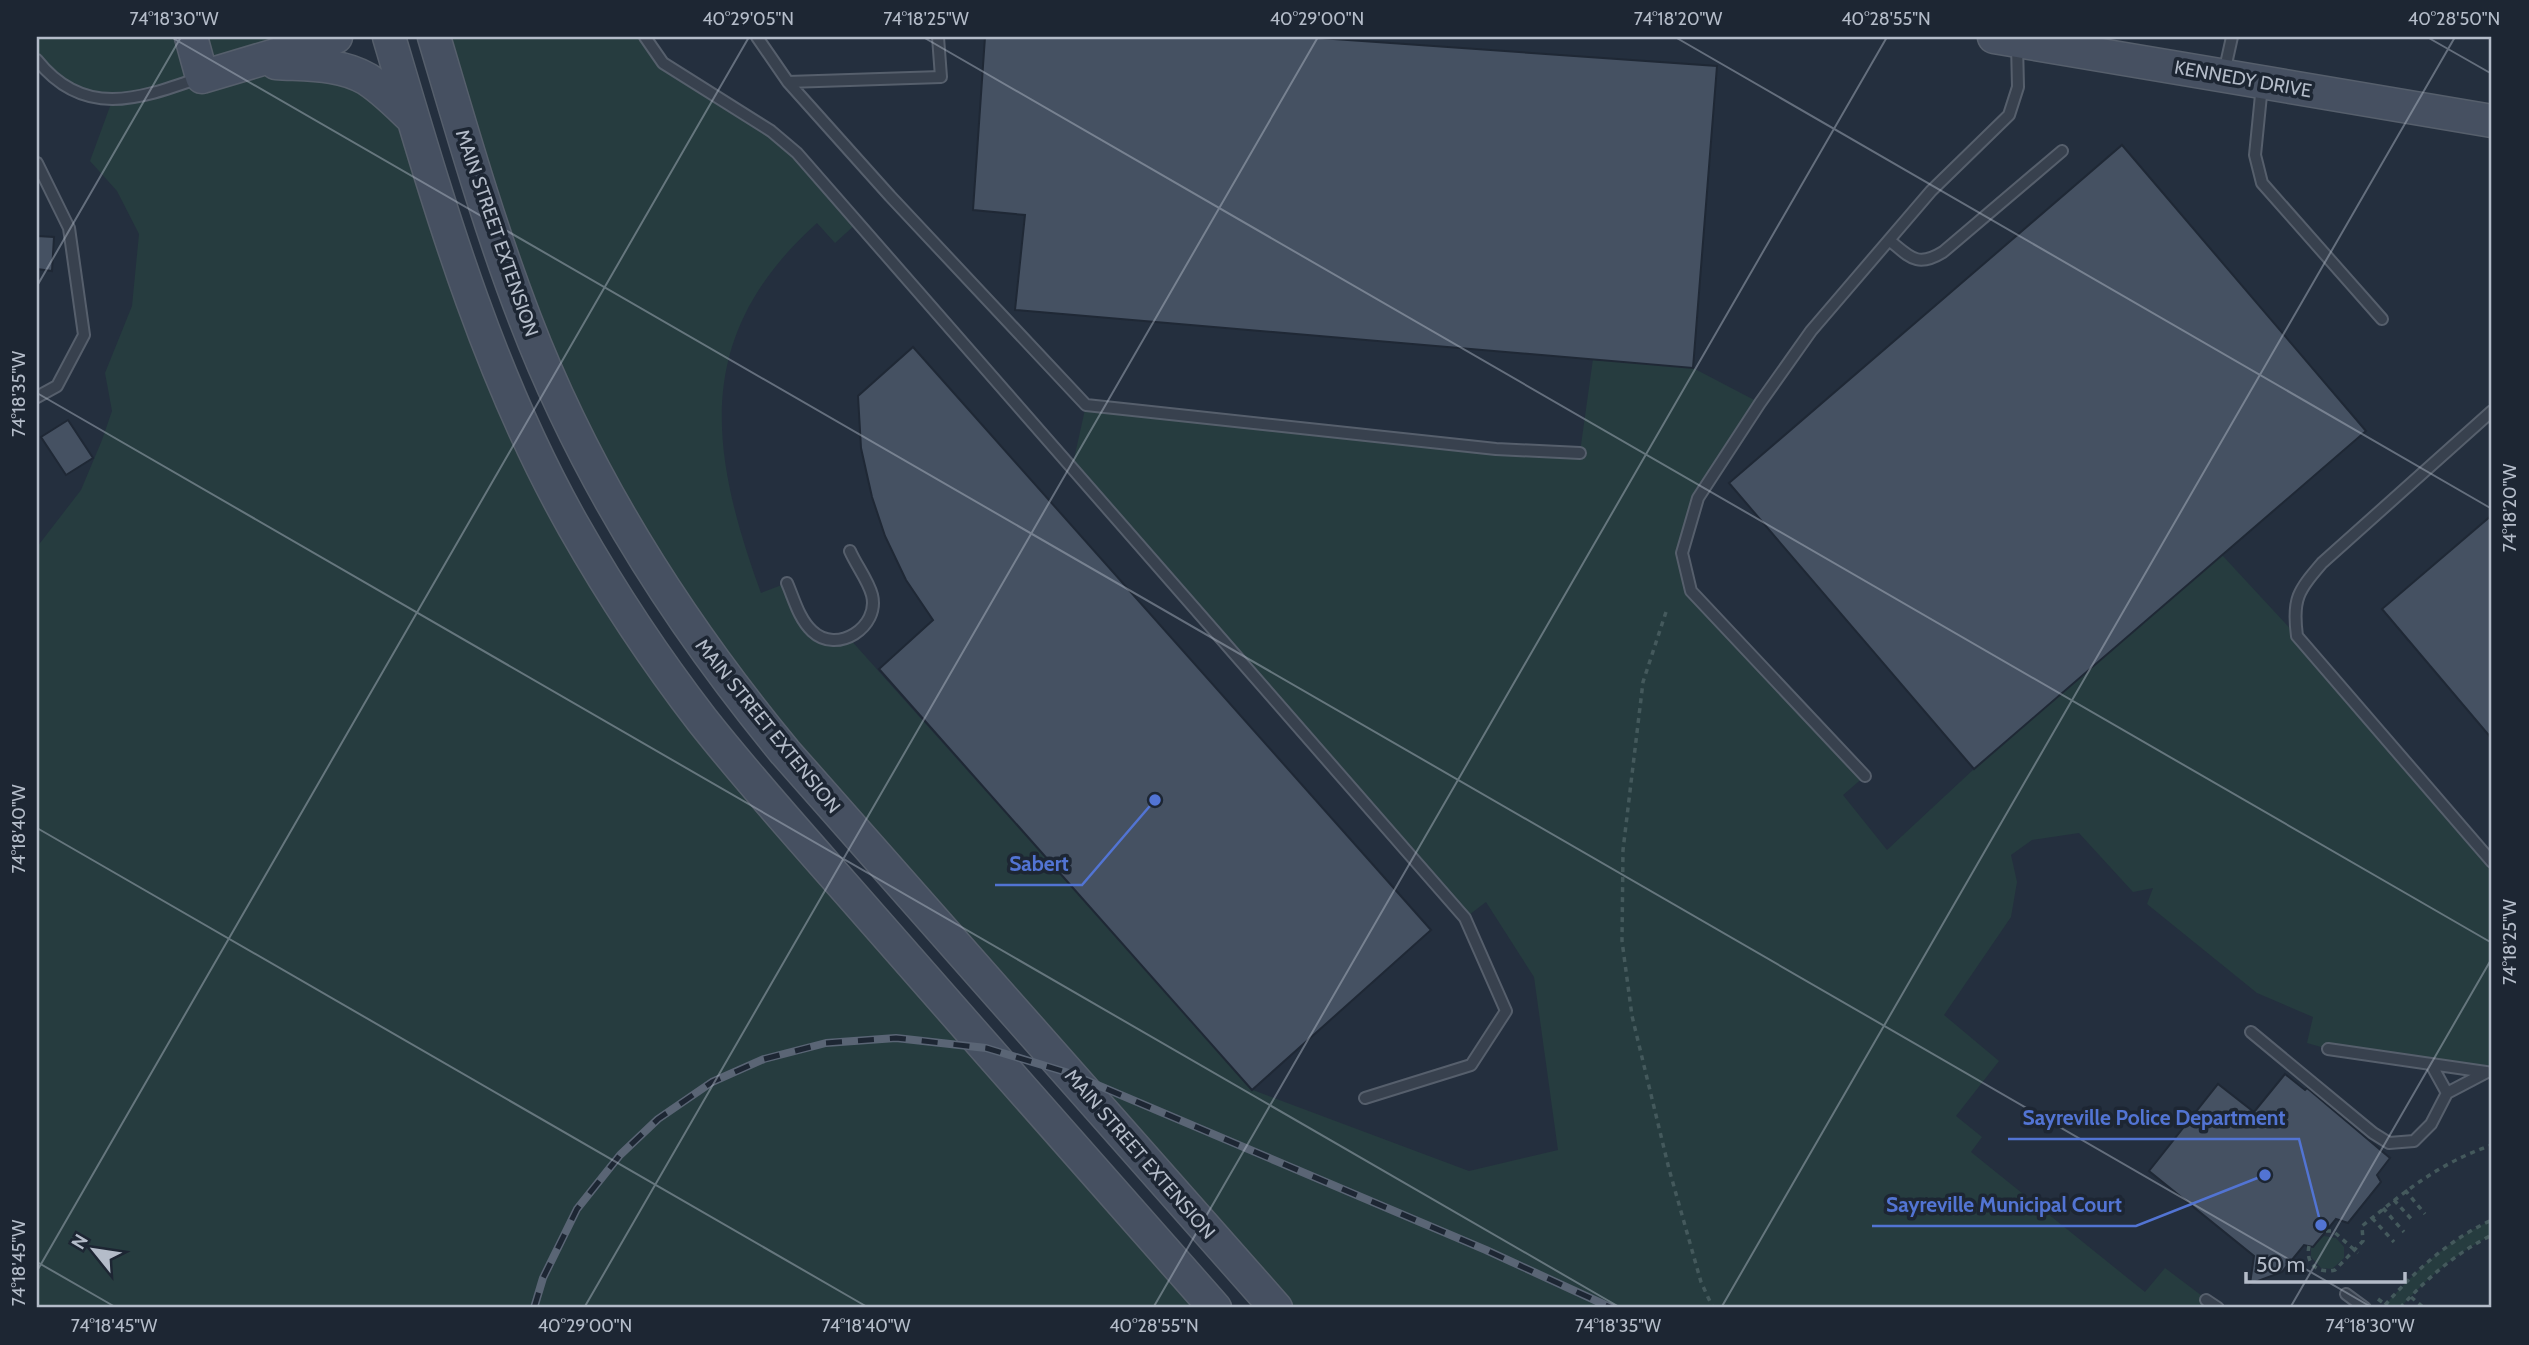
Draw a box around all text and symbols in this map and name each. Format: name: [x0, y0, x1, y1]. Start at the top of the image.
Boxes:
text: 74°18'30"W: [130, 8, 218, 30]
text: 40°29'05"N: [702, 8, 794, 30]
text: 74°18'25"W: [883, 8, 969, 30]
text: 40°29'00"N: [1270, 8, 1364, 30]
text: 74°18'20"W: [1634, 8, 1722, 30]
text: 40°28'55"N: [1841, 8, 1931, 30]
text: 40°28'50"N: [2408, 8, 2500, 30]
street label: KENNEDY DRIVE: [2173, 56, 2313, 102]
street label: MAIN STREET EXTENSION: [451, 126, 543, 340]
text: 74°18'35"W: [8, 351, 30, 437]
text: 74°18'20"W: [2499, 464, 2521, 552]
street label: MAIN STREET EXTENSION: [691, 634, 845, 818]
text: 74°18'40"W: [8, 784, 30, 874]
callout: Sabert: [995, 843, 1082, 885]
text: Sabert: [1009, 851, 1069, 876]
text: 74°18'25"W: [2499, 899, 2521, 985]
street label: MAIN STREET EXTENSION: [1060, 1064, 1220, 1244]
callout: Sayreville Police Department: [2008, 1097, 2299, 1139]
text: Sayreville Police Department: [2023, 1105, 2285, 1130]
callout: Sayreville Municipal Court: [1872, 1184, 2136, 1226]
text: Sayreville Municipal Court: [1886, 1192, 2122, 1217]
north arrow: [60, 1216, 130, 1286]
text: 74°18'45"W: [8, 1220, 30, 1306]
text: N: [66, 1230, 93, 1253]
scale bar: [2246, 1240, 2405, 1284]
text: 50 m: [2256, 1252, 2305, 1277]
text: 74°18'45"W: [71, 1315, 157, 1337]
text: 40°29'00"N: [538, 1315, 632, 1337]
text: 74°18'40"W: [821, 1315, 911, 1337]
text: 40°28'55"N: [1109, 1315, 1199, 1337]
text: 74°18'35"W: [1575, 1315, 1661, 1337]
text: 74°18'30"W: [2326, 1315, 2414, 1337]

